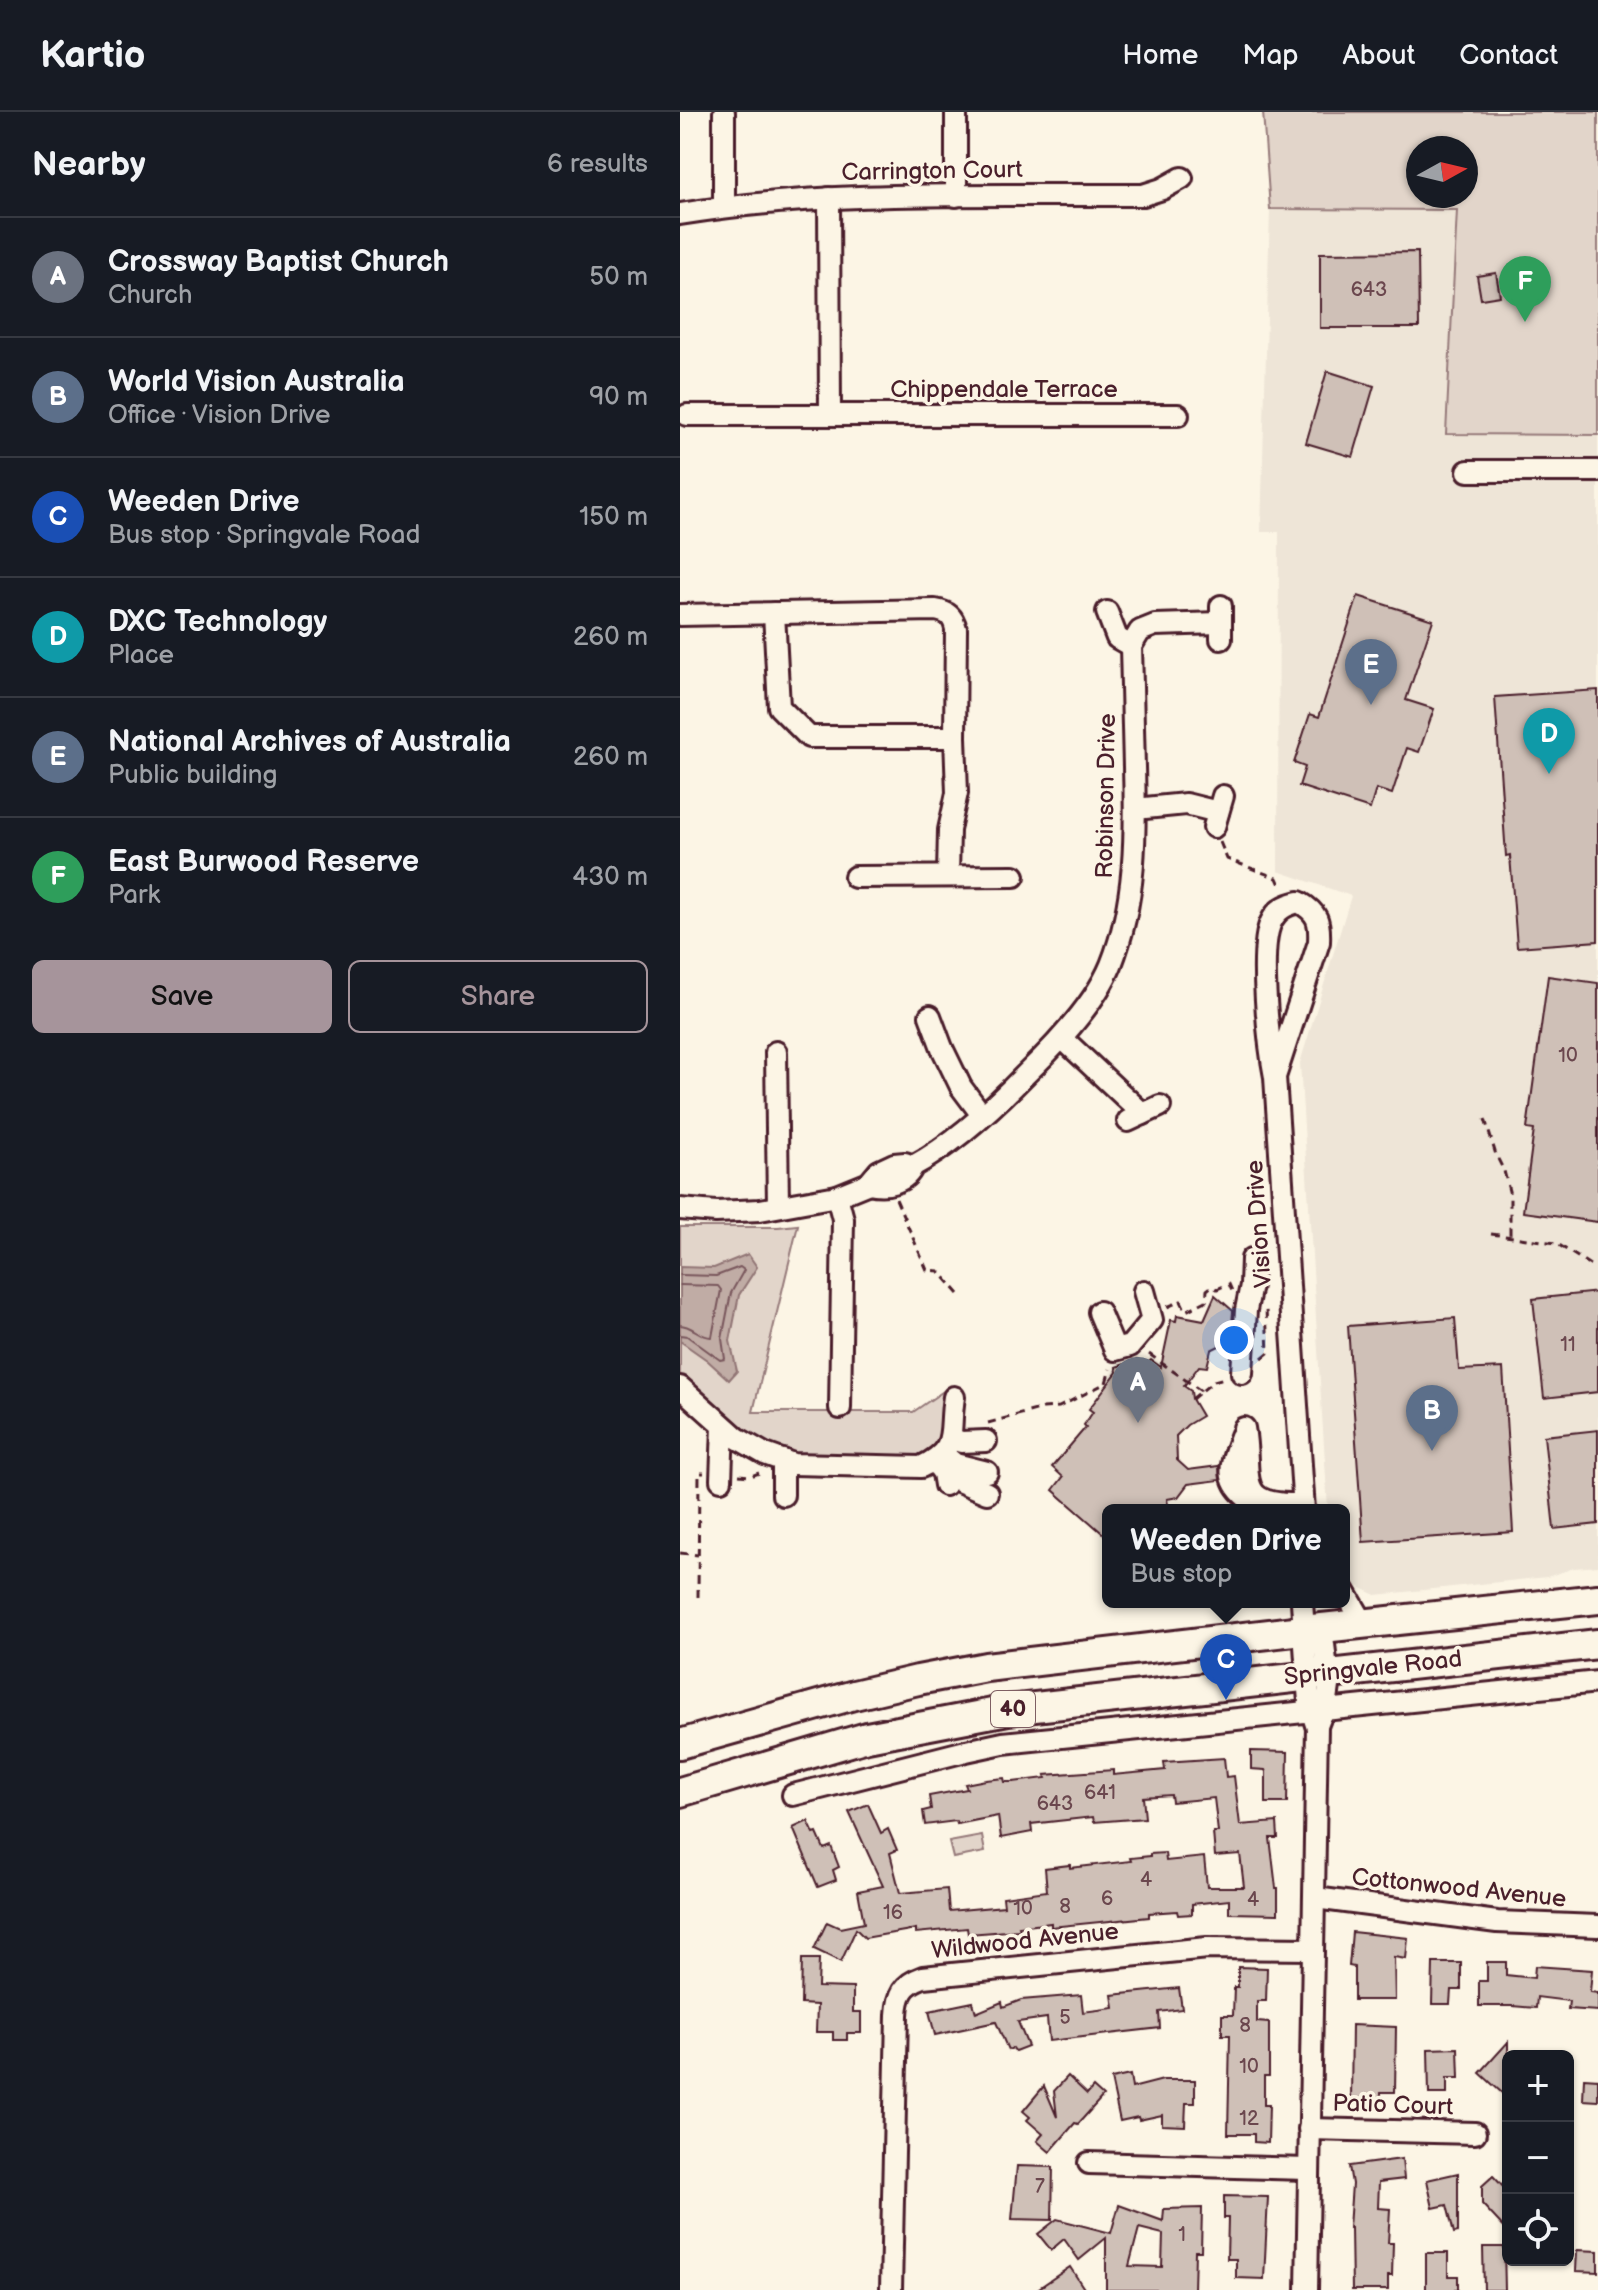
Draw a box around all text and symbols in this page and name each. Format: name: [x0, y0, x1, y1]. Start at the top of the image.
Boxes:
text: Kartio: [40, 33, 146, 78]
text: Home: [1122, 39, 1198, 72]
text: Map: [1242, 39, 1299, 72]
text: About: [1343, 39, 1415, 72]
text: Contact: [1459, 39, 1558, 72]
north arrow: [1406, 136, 1478, 208]
text: Nearby: [32, 144, 146, 185]
text: 6 results: [547, 149, 648, 180]
street label: Carrington Court: [841, 155, 1024, 187]
text: Crossway Baptist Church: [108, 244, 449, 280]
pin: F: [1499, 256, 1551, 322]
text: A: [50, 262, 66, 293]
text: 50 m: [589, 262, 648, 293]
house number: 643: [1351, 278, 1387, 302]
text: Church: [108, 280, 192, 311]
text: World Vision Australia: [108, 364, 405, 400]
street label: Chippendale Terrace: [890, 375, 1118, 404]
text: B: [49, 382, 67, 413]
text: 90 m: [589, 382, 648, 413]
text: Office · Vision Drive: [108, 400, 330, 431]
text: Weeden Drive: [108, 484, 299, 520]
text: C: [49, 502, 67, 533]
text: 150 m: [579, 502, 648, 533]
text: Bus stop · Springvale Road: [108, 520, 420, 551]
text: DXC Technology: [108, 604, 327, 640]
text: D: [49, 622, 67, 653]
text: 260 m: [573, 622, 648, 653]
pin: E: [1345, 639, 1397, 705]
text: Place: [108, 640, 174, 671]
pin: D: [1523, 708, 1575, 774]
street label: Robinson Drive: [1090, 713, 1122, 879]
text: National Archives of Australia: [108, 724, 511, 760]
text: E: [50, 742, 66, 773]
text: 260 m: [573, 742, 648, 773]
text: Public building: [108, 760, 277, 791]
text: East Burwood Reserve: [108, 844, 419, 880]
text: F: [50, 862, 66, 893]
text: 430 m: [572, 862, 648, 893]
text: Park: [108, 880, 160, 911]
button: Save: [32, 960, 332, 1033]
button: Share: [348, 960, 648, 1033]
house number: 10: [1558, 1044, 1578, 1068]
street label: Vision Drive: [1240, 1159, 1278, 1289]
your location: [1214, 1320, 1254, 1360]
house number: 11: [1560, 1333, 1576, 1357]
pin: A: [1112, 1357, 1164, 1423]
pin: B: [1406, 1385, 1458, 1451]
popup: [1102, 1504, 1350, 1608]
text: Weeden Drive: [1130, 1523, 1322, 1559]
text: Bus stop: [1130, 1559, 1232, 1590]
pin: C: [1200, 1634, 1252, 1700]
street label: Springvale Road: [1283, 1644, 1463, 1692]
road number: 40: [991, 1691, 1035, 1727]
house number: 641: [1084, 1781, 1116, 1805]
house number: 643: [1037, 1792, 1073, 1816]
street label: Cottonwood Avenue: [1350, 1862, 1568, 1914]
house number: 4: [1140, 1868, 1152, 1892]
house number: 6: [1101, 1887, 1113, 1911]
house number: 4: [1247, 1888, 1259, 1912]
house number: 8: [1059, 1895, 1071, 1919]
house number: 10: [1013, 1897, 1033, 1921]
house number: 16: [883, 1901, 903, 1925]
street label: Wildwood Avenue: [930, 1917, 1120, 1965]
house number: 5: [1059, 2006, 1071, 2030]
house number: 8: [1239, 2014, 1251, 2038]
map controls: [1502, 2050, 1574, 2266]
button: +: [1502, 2050, 1574, 2122]
house number: 10: [1239, 2055, 1259, 2079]
street label: Patio Court: [1332, 2088, 1455, 2122]
house number: 12: [1239, 2107, 1259, 2131]
button: −: [1502, 2122, 1574, 2194]
house number: 7: [1035, 2175, 1045, 2199]
button: locate: [1502, 2194, 1574, 2266]
house number: 1: [1178, 2223, 1186, 2247]

